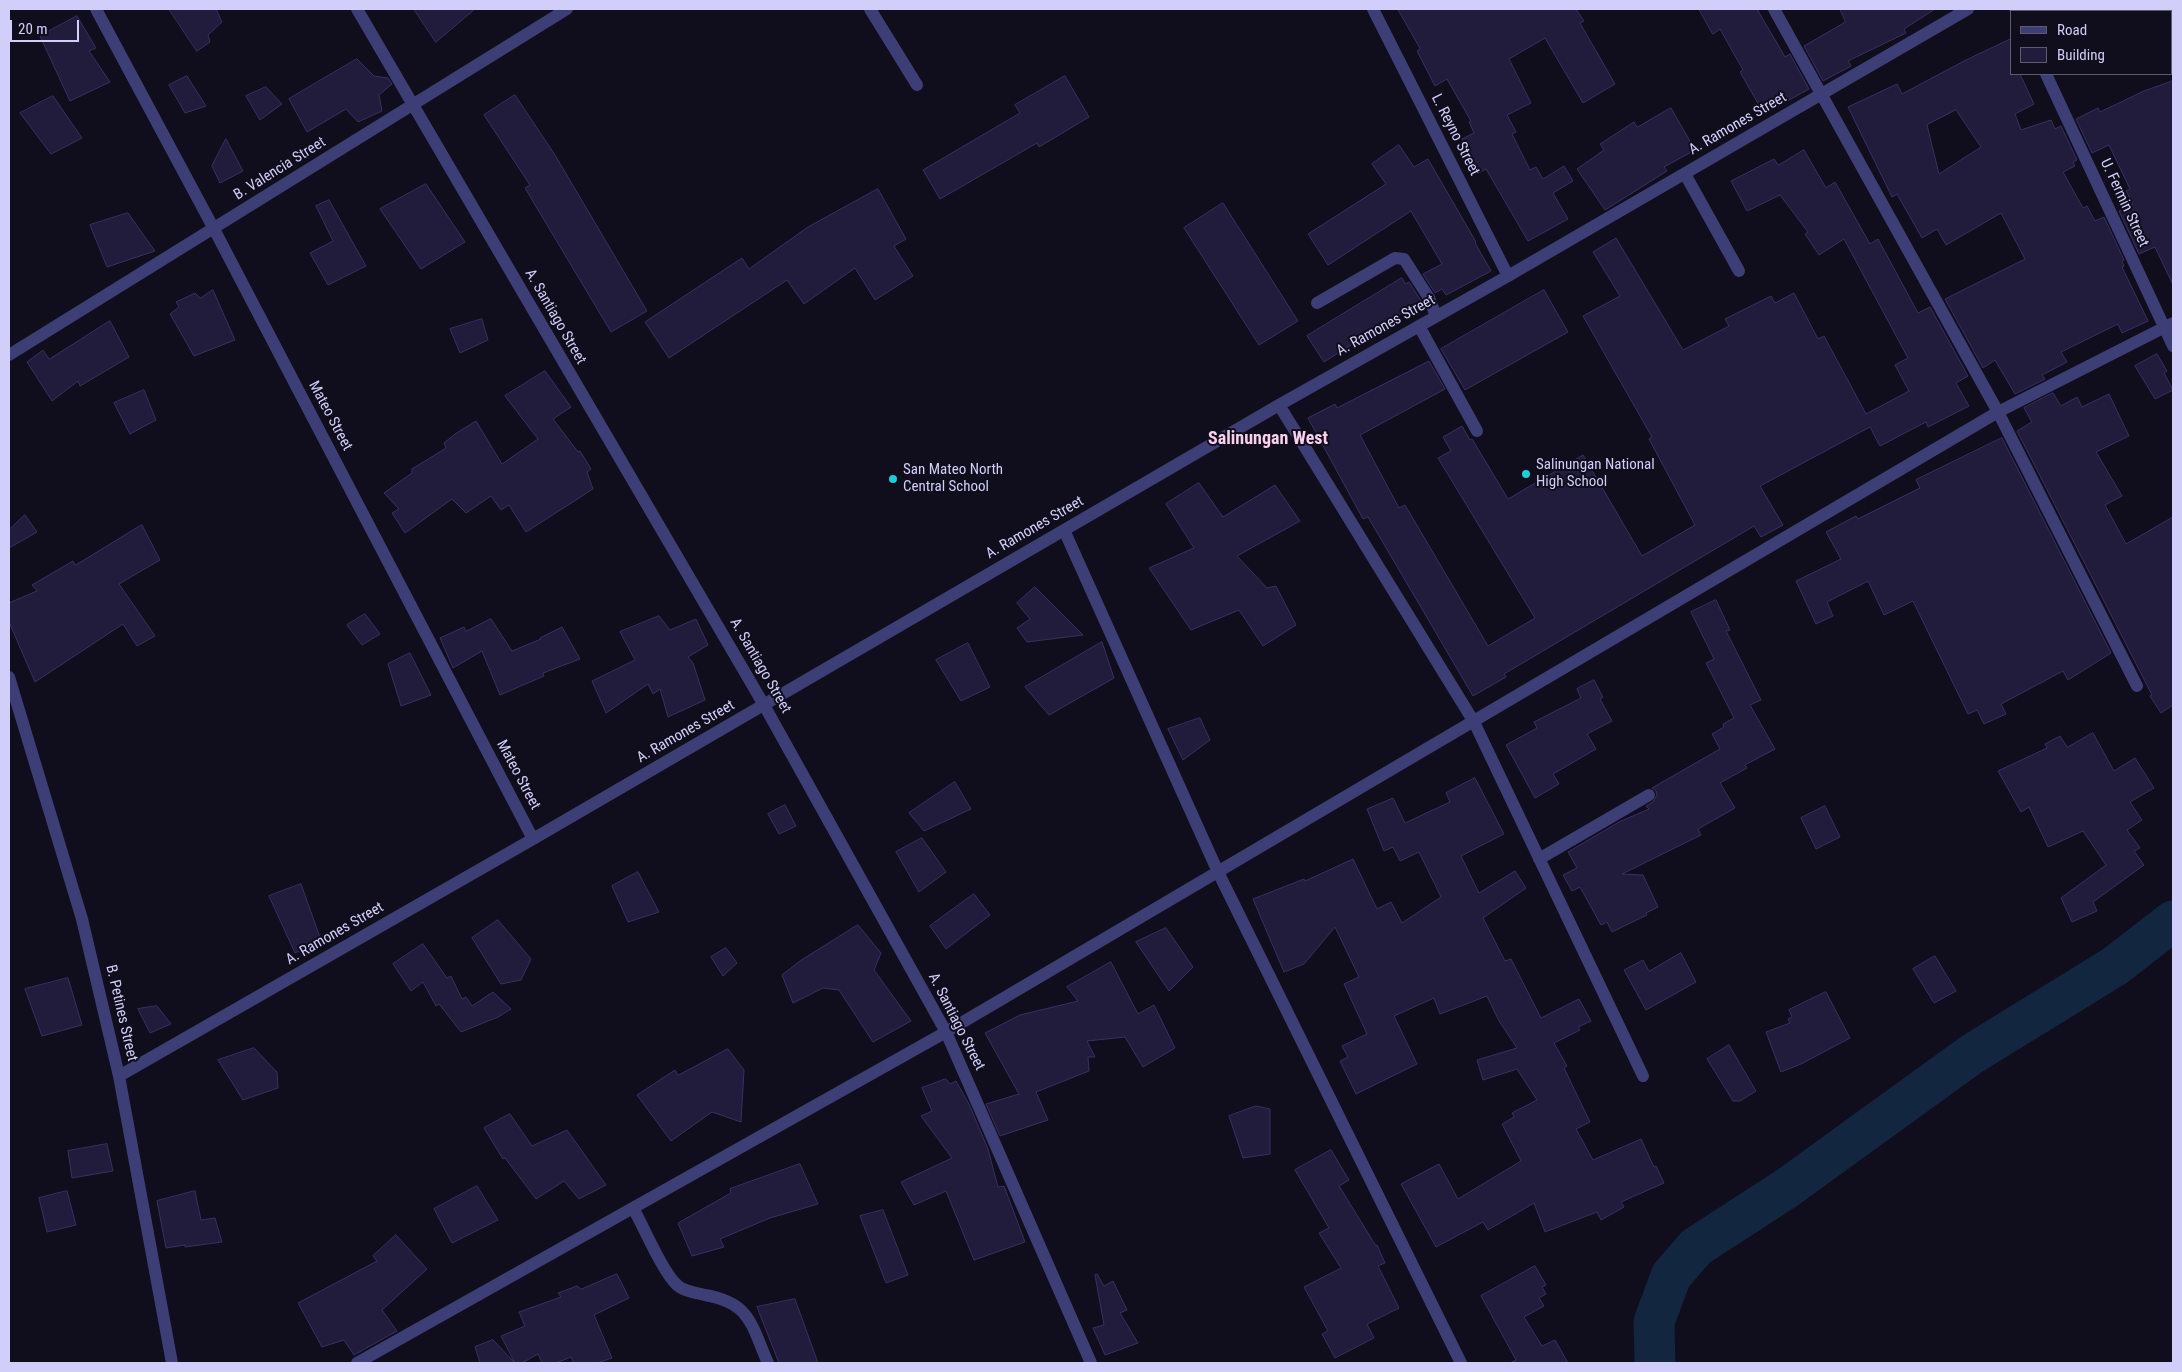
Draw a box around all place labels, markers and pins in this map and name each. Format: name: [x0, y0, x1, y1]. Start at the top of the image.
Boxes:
place label: Salinungan National High School: [1536, 456, 1655, 491]
place label: San Mateo North Central School: [903, 461, 1003, 496]
marker: Salinungan National High School: [1520, 468, 1532, 480]
marker: San Mateo North Central School: [887, 473, 899, 485]

